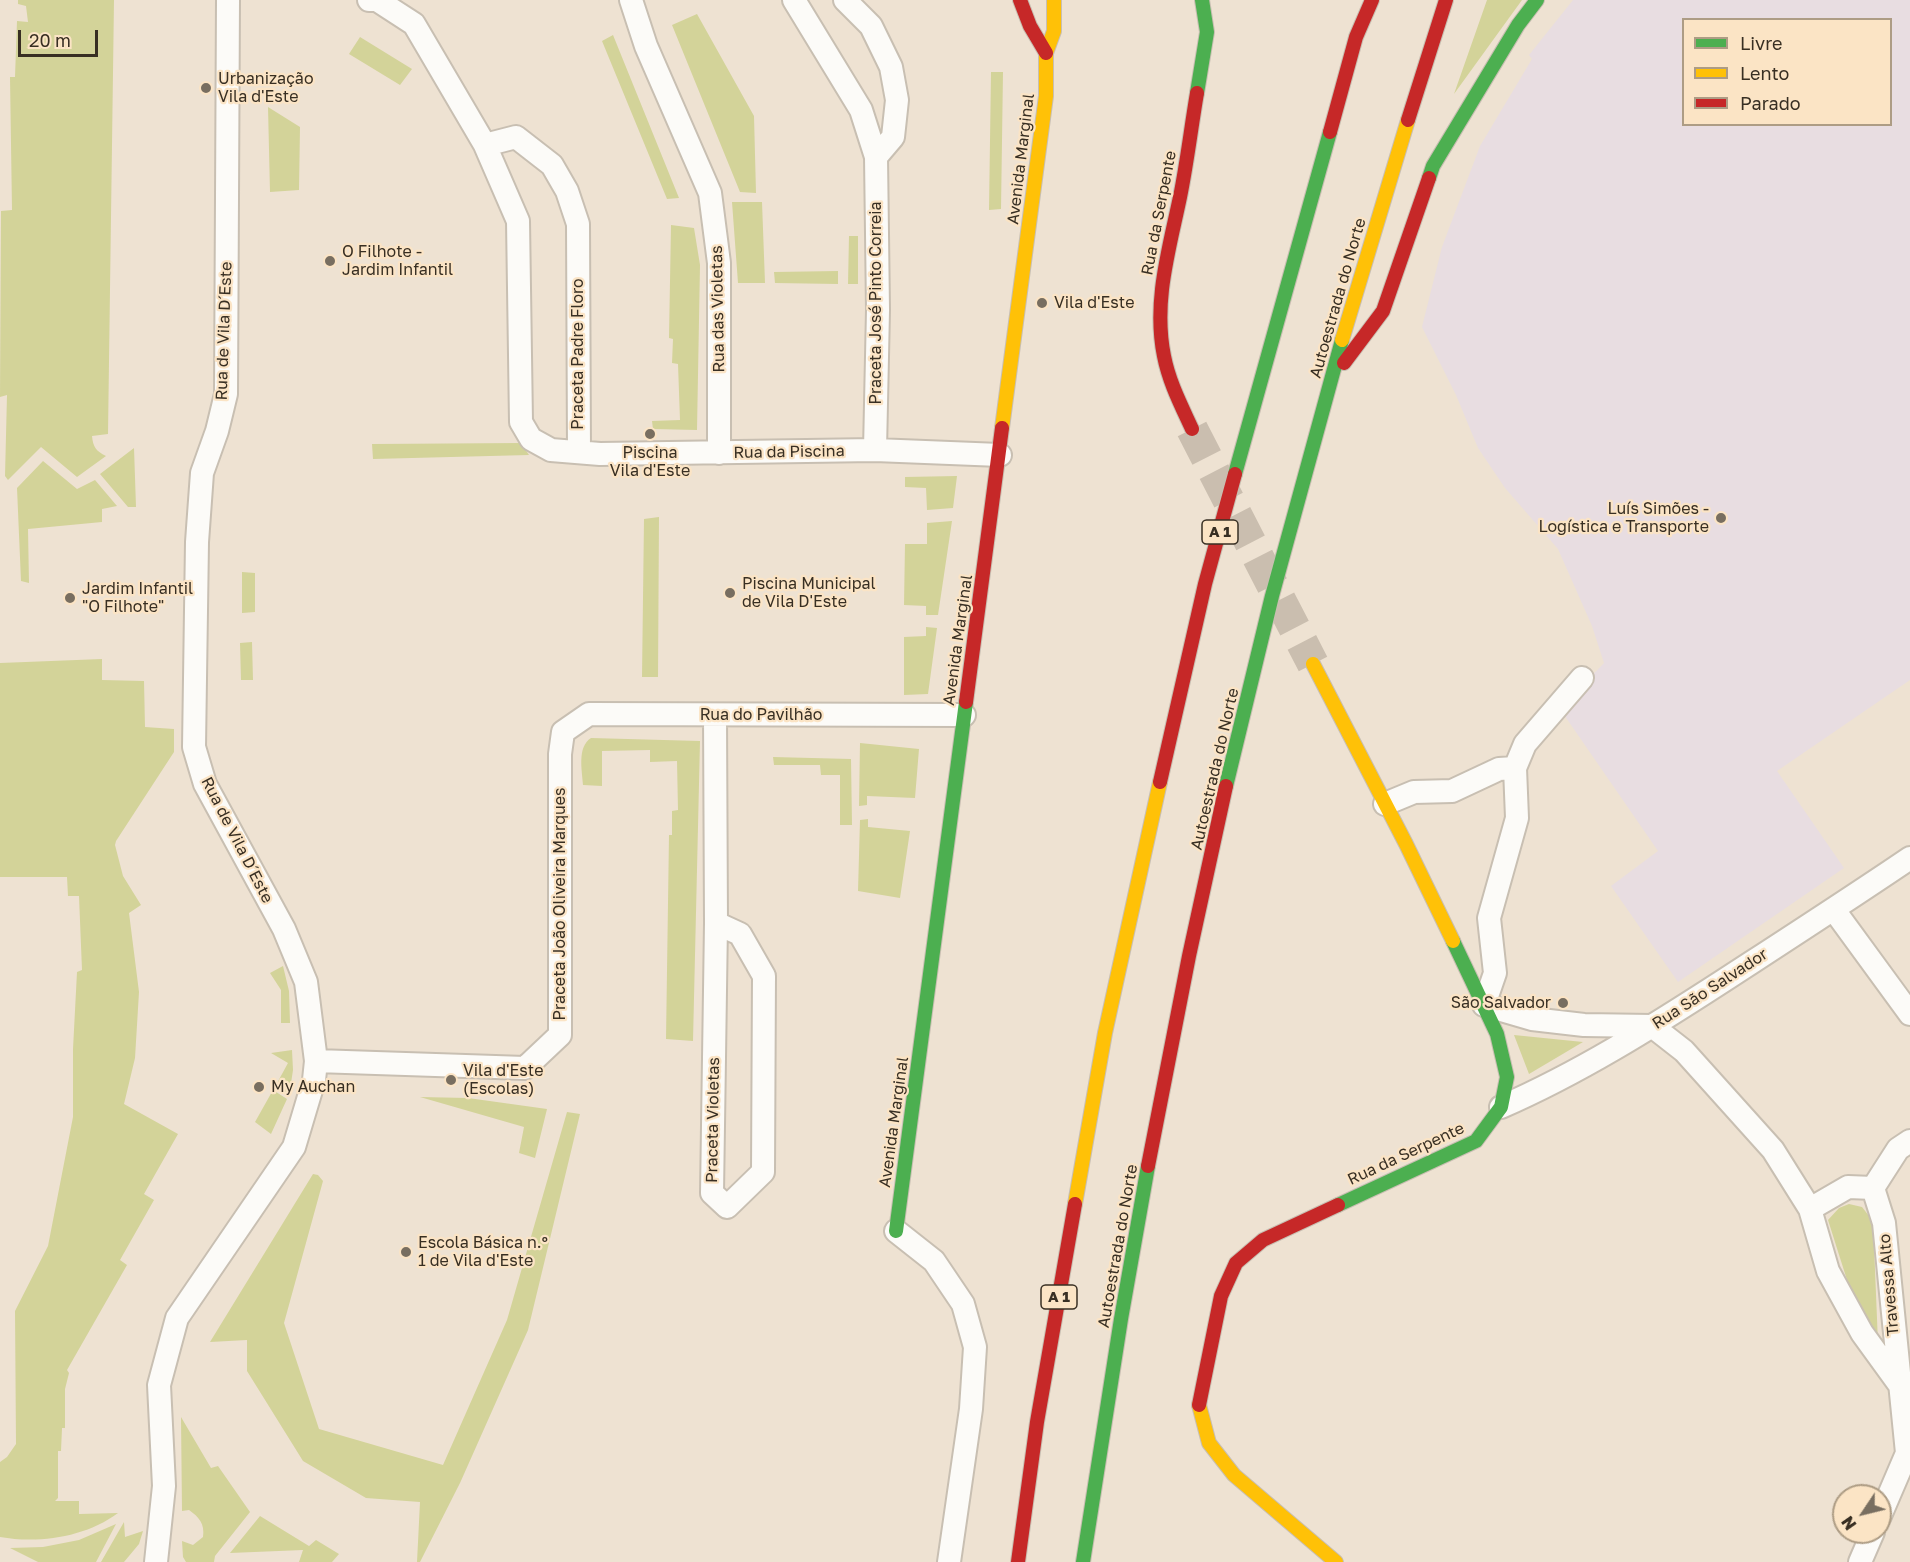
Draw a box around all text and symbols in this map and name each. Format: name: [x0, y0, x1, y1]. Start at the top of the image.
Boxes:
scale bar: [21, 18, 100, 56]
legend: [1682, 18, 1892, 126]
text: 20 m: [29, 29, 71, 51]
text: Livre: [1740, 32, 1782, 54]
text: Lento: [1740, 62, 1789, 84]
place label: Urbanização Vila d'Este: [218, 69, 313, 107]
marker: Urbanização Vila d'Este: [199, 81, 213, 95]
street label: Avenida Marginal: [1003, 92, 1039, 226]
text: Parado: [1740, 92, 1801, 114]
street label: Rua da Serpente: [1138, 149, 1180, 277]
street label: Praceta José Pinto Correia: [866, 201, 886, 405]
street label: Autoestrada do Norte: [1306, 216, 1370, 380]
place label: O Filhote - Jardim Infantil: [342, 242, 453, 280]
street label: Rua das Violetas: [707, 245, 729, 373]
marker: O Filhote - Jardim Infantil: [323, 254, 337, 268]
street label: Rua de Vila D´Este: [212, 261, 236, 401]
street label: Praceta Padre Floro: [568, 278, 588, 430]
place label: Vila d'Este: [1054, 293, 1134, 313]
marker: Vila d'Este: [1035, 296, 1049, 310]
marker: Piscina Vila d'Este: [643, 427, 657, 441]
street label: Rua da Piscina: [733, 441, 845, 463]
place label: Piscina Vila d'Este: [610, 443, 690, 481]
place label: Luís Simões - Logística e Transporte: [1539, 499, 1709, 537]
marker: Luís Simões - Logística e Transporte: [1714, 511, 1728, 525]
road number: A 1: [1202, 520, 1238, 544]
street label: Avenida Marginal: [939, 573, 977, 707]
place label: Piscina Municipal de Vila D'Este: [742, 574, 876, 612]
place label: Jardim Infantil "O Filhote": [82, 579, 193, 617]
marker: Piscina Municipal de Vila D'Este: [723, 586, 737, 600]
marker: Jardim Infantil "O Filhote": [63, 591, 77, 605]
street label: Autoestrada do Norte: [1187, 686, 1243, 852]
street label: Rua do Pavilhão: [700, 705, 822, 725]
street label: Rua de Vila D´Este: [197, 774, 277, 906]
street label: Praceta João Oliveira Marques: [550, 788, 570, 1020]
street label: Rua São Salvador: [1649, 945, 1771, 1033]
place label: São Salvador: [1451, 993, 1551, 1013]
marker: São Salvador: [1556, 996, 1570, 1010]
street label: Avenida Marginal: [875, 1055, 913, 1189]
street label: Praceta Violetas: [702, 1057, 724, 1183]
place label: Vila d'Este (Escolas): [463, 1061, 543, 1099]
marker: Vila d'Este (Escolas): [444, 1073, 458, 1087]
place label: My Auchan: [271, 1077, 355, 1097]
marker: My Auchan: [252, 1080, 266, 1094]
street label: Rua da Serpente: [1345, 1119, 1467, 1189]
street label: Autoestrada do Norte: [1094, 1163, 1142, 1329]
place label: Escola Básica n.º 1 de Vila d'Este: [418, 1233, 548, 1271]
street label: Travessa Alto: [1875, 1233, 1903, 1337]
marker: Escola Básica n.º 1 de Vila d'Este: [399, 1245, 413, 1259]
road number: A 1: [1041, 1285, 1077, 1309]
north arrow: [1832, 1484, 1892, 1544]
text: N: [1837, 1512, 1861, 1534]

